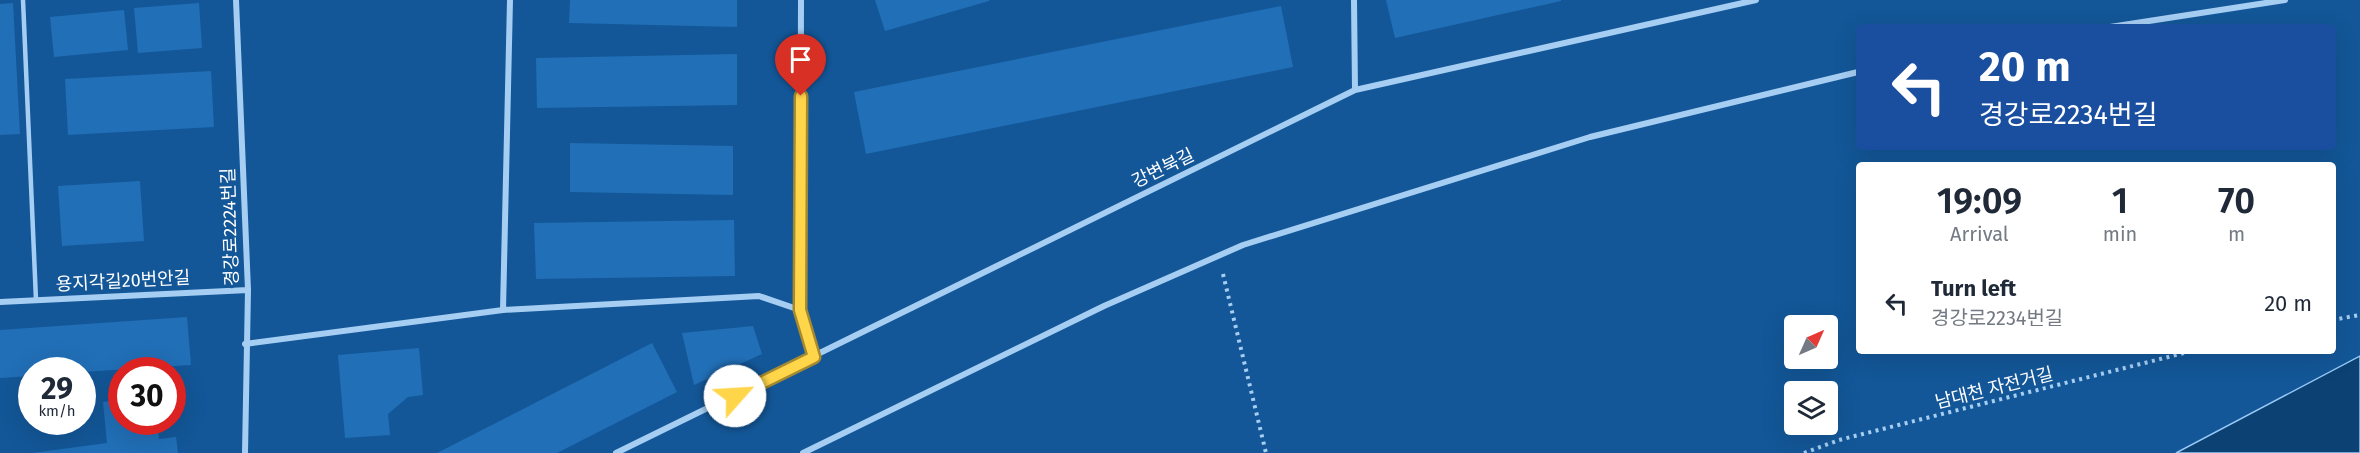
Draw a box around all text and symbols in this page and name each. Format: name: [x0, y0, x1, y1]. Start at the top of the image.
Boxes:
pin: [775, 34, 826, 96]
text: 20 m: [1979, 42, 2071, 92]
icon: arrive: [784, 43, 817, 76]
icon: left: [1880, 48, 1958, 126]
text: 경강로2234번길: [1979, 99, 2158, 131]
street label: 강변북길: [1128, 144, 1198, 192]
street label: 경강로2224번길: [217, 167, 243, 287]
text: 19:09: [1937, 179, 2022, 223]
text: 1: [2112, 179, 2128, 223]
text: 70: [2218, 179, 2255, 223]
text: Arrival: [1950, 222, 2009, 246]
text: min: [2103, 222, 2137, 246]
text: m: [2228, 222, 2245, 246]
street label: 용지각길20번안길: [55, 266, 191, 296]
text: Turn left: [1931, 275, 2016, 302]
icon: left: [1880, 287, 1913, 320]
text: 20 m: [2264, 290, 2312, 317]
text: 경강로2234번길: [1931, 306, 2063, 330]
north arrow: [1784, 315, 1838, 369]
map controls: [1784, 315, 1838, 435]
speed limit sign: 30: [108, 357, 186, 435]
street label: 남대천 자전거길: [1933, 363, 2055, 413]
position arrow: [703, 364, 767, 428]
text: 29: [41, 371, 73, 407]
button: layers: [1784, 381, 1838, 435]
text: km/h: [38, 402, 76, 420]

